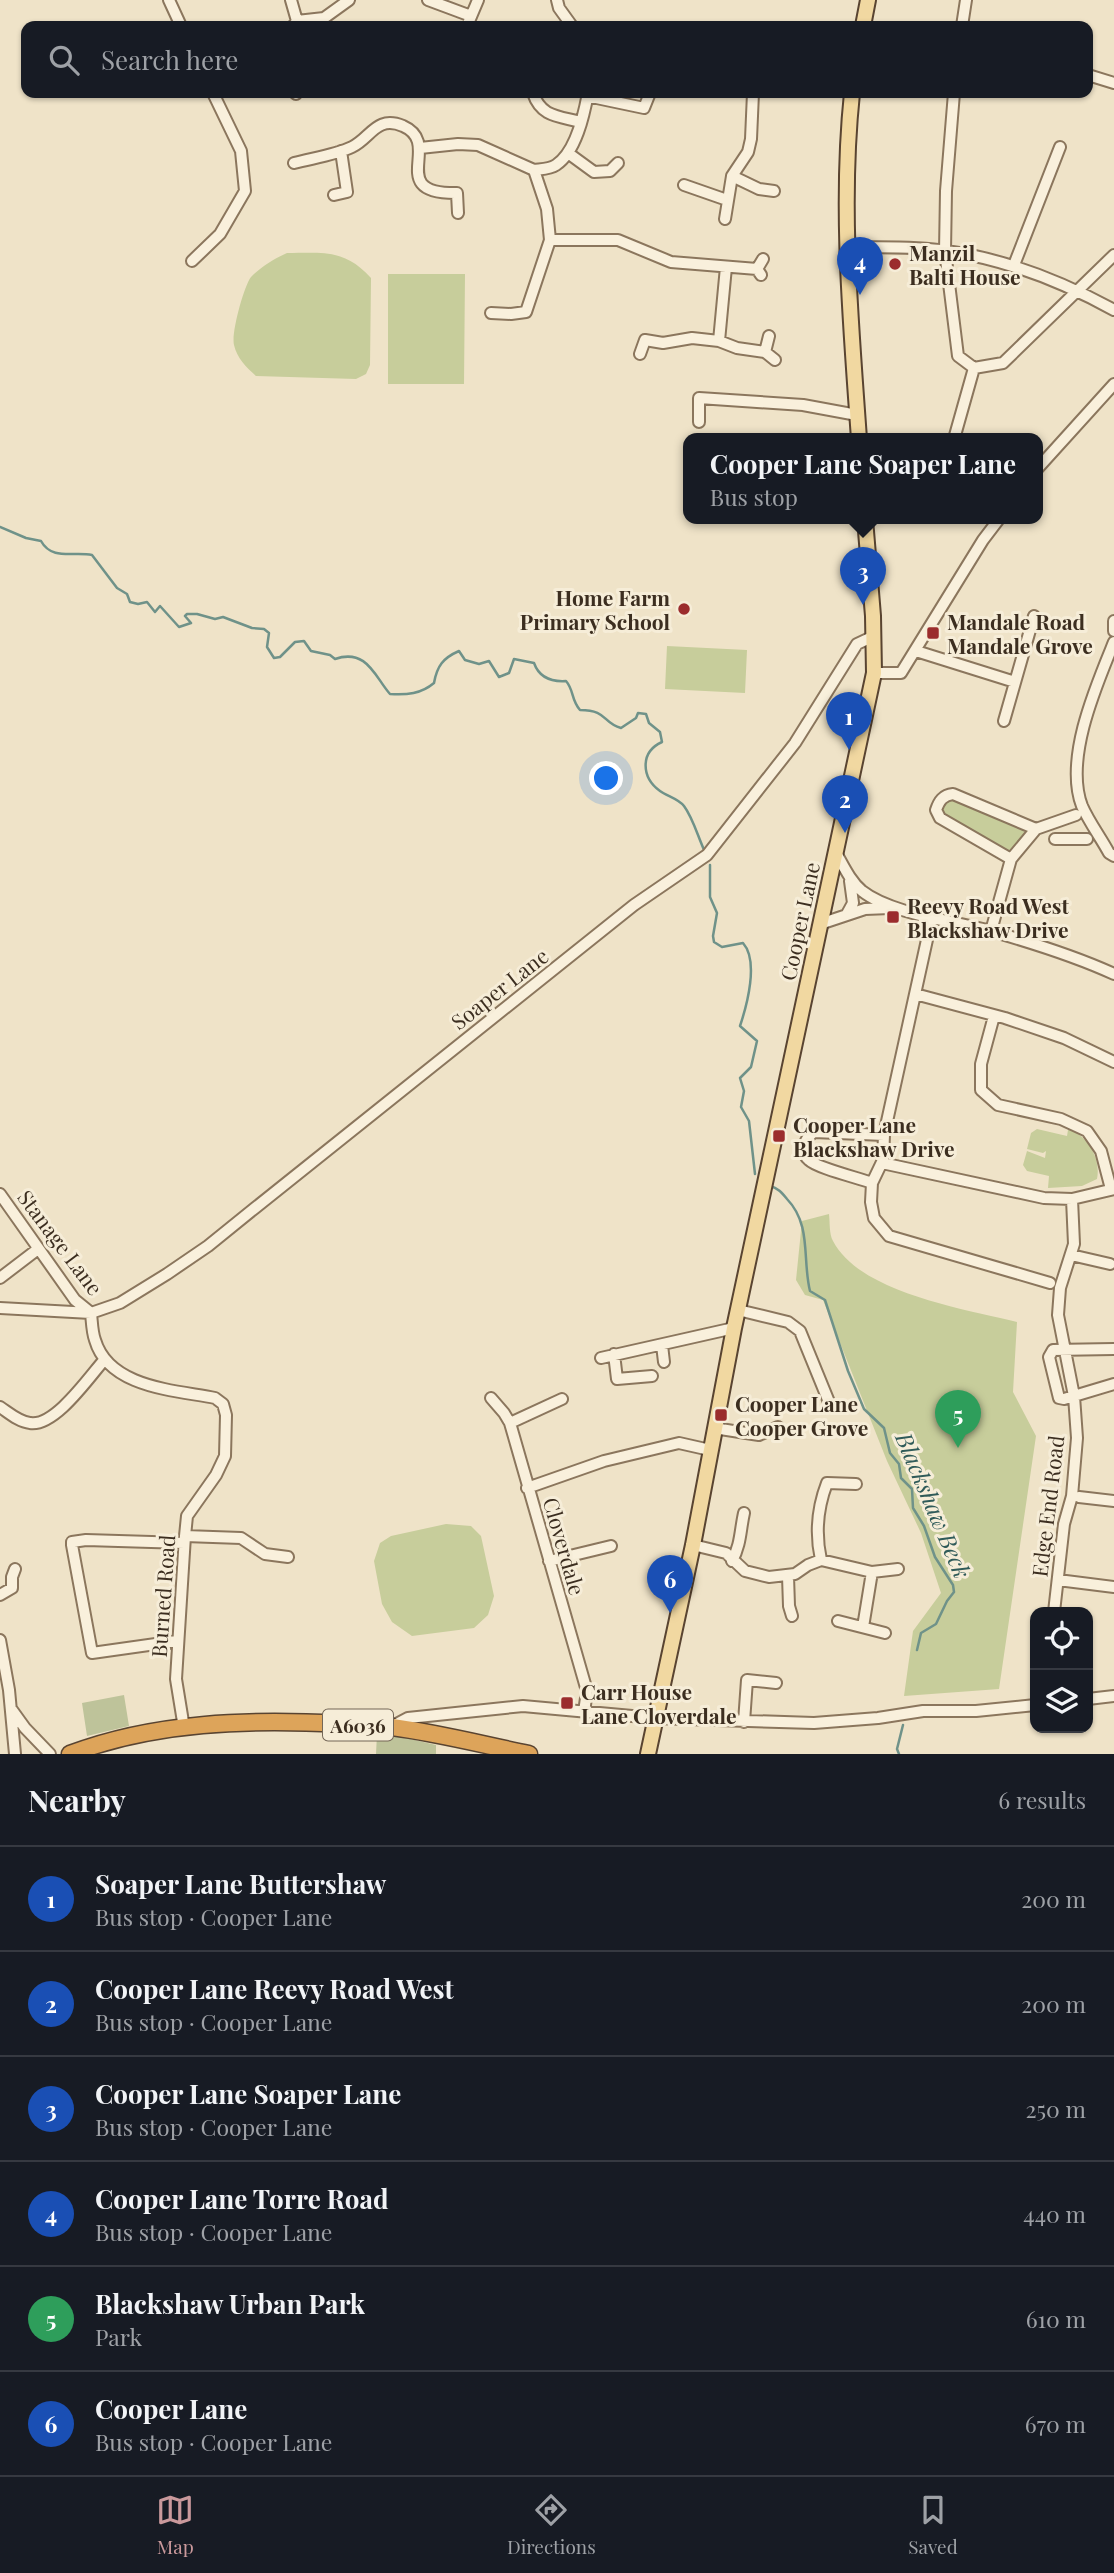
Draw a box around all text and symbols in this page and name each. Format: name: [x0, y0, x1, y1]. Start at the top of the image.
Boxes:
search box: [21, 21, 1093, 98]
icon: search: [45, 41, 83, 79]
text: Search here: [101, 42, 238, 77]
pin: 4: [837, 237, 883, 295]
place label: Manzil Balti House: [909, 238, 1021, 290]
marker: Manzil Balti House: [887, 256, 903, 272]
popup: [683, 433, 1043, 524]
text: Cooper Lane Soaper Lane: [710, 446, 1016, 481]
text: Bus stop: [710, 481, 798, 512]
pin: 3: [840, 547, 886, 605]
place label: Home Farm Primary School: [520, 583, 670, 635]
marker: Home Farm Primary School: [676, 601, 692, 617]
place label: Mandale Road Mandale Grove: [947, 607, 1093, 659]
marker: Mandale Road Mandale Grove: [925, 625, 941, 641]
pin: 1: [826, 692, 872, 750]
your location: [589, 761, 623, 795]
pin: 2: [822, 775, 868, 833]
street label: Cooper Lane: [773, 859, 825, 983]
place label: Reevy Road West Blackshaw Drive: [907, 891, 1069, 943]
marker: Reevy Road West Blackshaw Drive: [885, 909, 901, 925]
street label: Soaper Lane: [445, 941, 553, 1035]
place label: Cooper Lane Blackshaw Drive: [793, 1110, 955, 1162]
marker: Cooper Lane Blackshaw Drive: [771, 1128, 787, 1144]
street label: Stanage Lane: [12, 1184, 110, 1300]
place label: Cooper Lane Cooper Grove: [735, 1389, 868, 1441]
pin: 5: [935, 1390, 981, 1448]
marker: Cooper Lane Cooper Grove: [713, 1407, 729, 1423]
water label: Blackshaw Beck: [889, 1426, 979, 1583]
street label: Edge End Road: [1024, 1434, 1070, 1578]
street label: Cloverdale: [538, 1494, 592, 1598]
street label: Burned Road: [144, 1534, 180, 1658]
pin: 6: [647, 1555, 693, 1613]
map controls: [1030, 1607, 1093, 1733]
button: locate: [1030, 1607, 1093, 1670]
button: layers: [1030, 1670, 1093, 1733]
place label: Carr House Lane Cloverdale: [581, 1677, 736, 1729]
marker: Carr House Lane Cloverdale: [559, 1695, 575, 1711]
road number: A6036: [323, 1709, 393, 1740]
text: Nearby: [28, 1780, 126, 1820]
text: 6 results: [998, 1784, 1086, 1815]
text: Soaper Lane Buttershaw: [95, 1866, 386, 1901]
text: 1: [47, 1883, 55, 1914]
text: 200 m: [1021, 1883, 1086, 1914]
text: Bus stop · Cooper Lane: [95, 1901, 332, 1932]
text: Cooper Lane Reevy Road West: [95, 1971, 454, 2006]
text: 2: [45, 1988, 57, 2019]
text: 200 m: [1021, 1988, 1086, 2019]
text: Bus stop · Cooper Lane: [95, 2006, 332, 2037]
text: Cooper Lane Soaper Lane: [95, 2076, 401, 2111]
text: 3: [45, 2093, 57, 2124]
text: 250 m: [1025, 2093, 1086, 2124]
text: Bus stop · Cooper Lane: [95, 2111, 332, 2142]
text: Cooper Lane Torre Road: [95, 2181, 389, 2216]
text: 4: [45, 2198, 57, 2229]
text: 440 m: [1023, 2198, 1086, 2229]
text: Bus stop · Cooper Lane: [95, 2216, 332, 2247]
text: Blackshaw Urban Park: [95, 2286, 365, 2321]
text: 5: [46, 2303, 56, 2334]
text: 610 m: [1026, 2303, 1086, 2334]
text: Park: [95, 2321, 142, 2352]
text: Cooper Lane: [95, 2391, 247, 2426]
text: 6: [45, 2408, 57, 2439]
text: 670 m: [1025, 2408, 1086, 2439]
text: Bus stop · Cooper Lane: [95, 2426, 332, 2457]
tab: Map: [156, 2491, 194, 2559]
tab: Directions: [507, 2491, 596, 2559]
tab: Saved: [908, 2491, 958, 2559]

